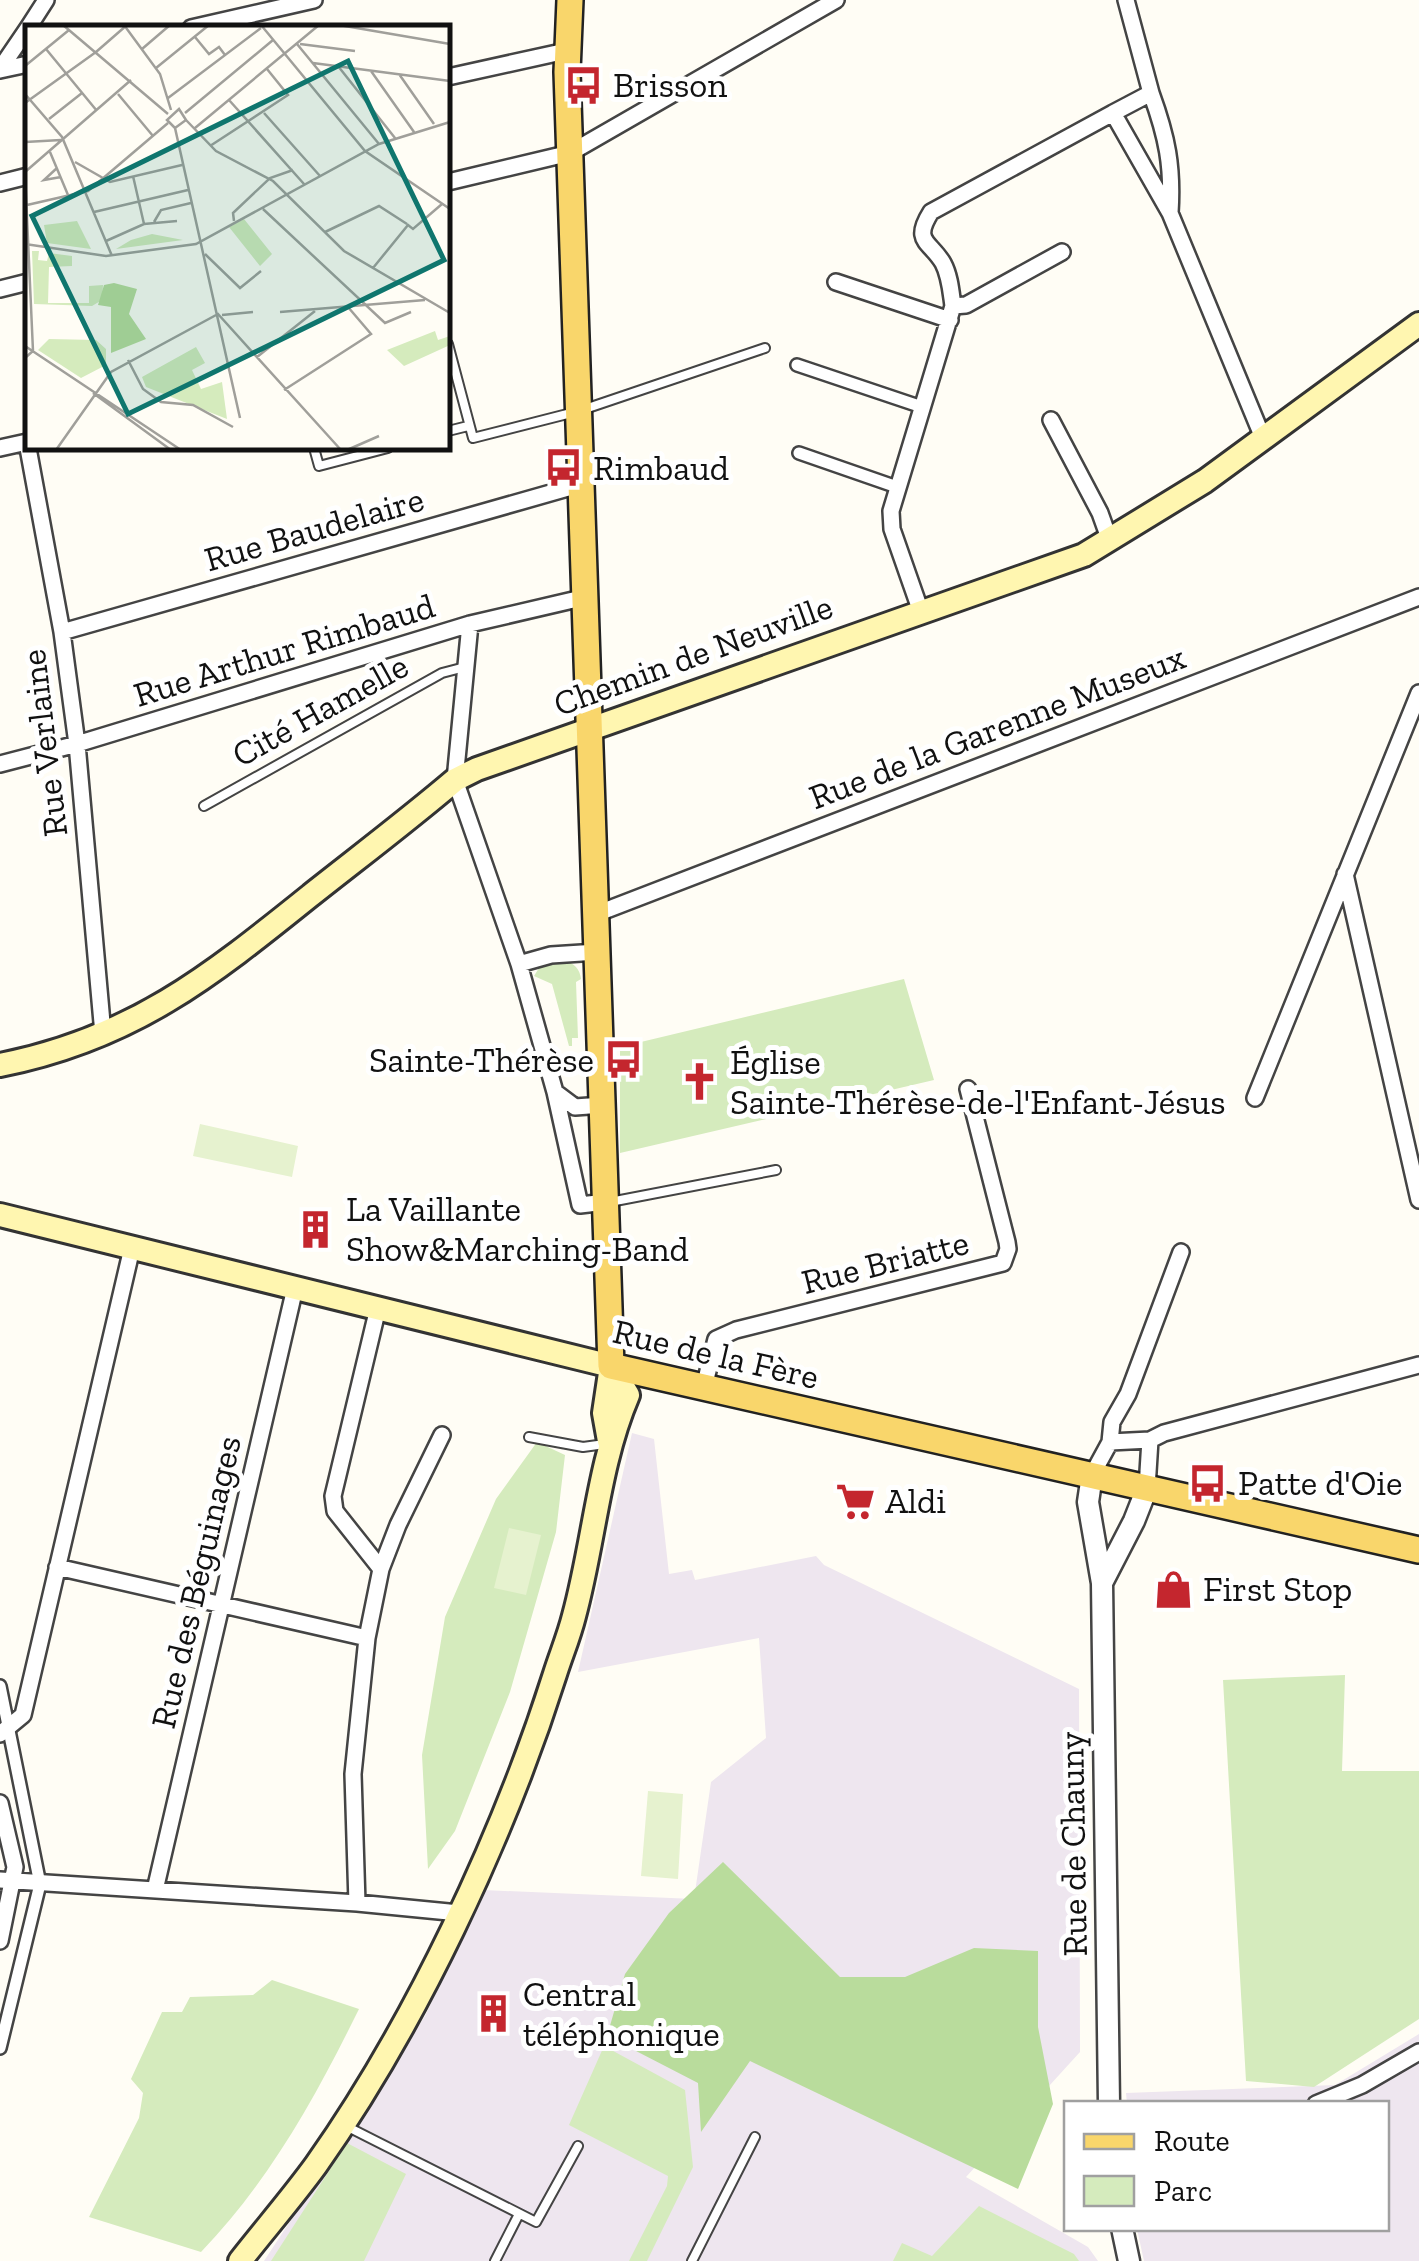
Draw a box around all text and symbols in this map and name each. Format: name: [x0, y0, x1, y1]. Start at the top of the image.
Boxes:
inset map: [25, 25, 450, 450]
bus stop icon: Brisson: [562, 64, 604, 106]
place label: Brisson: [613, 64, 727, 106]
bus stop icon: Rimbaud: [542, 447, 584, 489]
place label: Rimbaud: [593, 447, 729, 489]
street label: Rue Baudelaire: [200, 478, 428, 580]
street label: Rue Arthur Rimbaud: [129, 584, 439, 716]
street label: Chemin de Neuville: [548, 585, 838, 725]
street label: Rue de la Garenne Museux: [803, 636, 1191, 818]
street label: Cité Hamelle: [225, 644, 415, 776]
street label: Rue Verlaine: [12, 647, 76, 839]
place label: Sainte-Thérèse: [369, 1039, 594, 1081]
bus stop icon: Sainte-Thérèse: [603, 1039, 645, 1081]
place label: Église Sainte-Thérèse-de-l'Enfant-Jésus: [730, 1041, 1226, 1123]
church icon: Église Sainte-Thérèse-de-l'Enfant-Jésus: [679, 1061, 721, 1103]
place label: La Vaillante Show&Marching-Band: [346, 1188, 689, 1270]
building icon: La Vaillante Show&Marching-Band: [295, 1208, 337, 1250]
street label: Rue Briatte: [797, 1221, 973, 1303]
street label: Rue de la Fère: [609, 1310, 823, 1398]
street label: Rue des Béguinages: [142, 1432, 250, 1732]
bus stop icon: Patte d'Oie: [1187, 1462, 1229, 1504]
place label: Patte d'Oie: [1238, 1462, 1403, 1504]
supermarket icon: Aldi: [834, 1480, 876, 1522]
place label: Aldi: [885, 1480, 946, 1522]
shop icon: First Stop: [1152, 1568, 1194, 1610]
place label: First Stop: [1203, 1568, 1352, 1610]
street label: Rue de Chauny: [1050, 1731, 1096, 1957]
place label: Central téléphonique: [523, 1973, 720, 2055]
building icon: Central téléphonique: [472, 1993, 514, 2035]
legend: [1064, 2101, 1389, 2231]
text: Route: [1154, 2123, 1230, 2159]
text: Parc: [1154, 2173, 1212, 2209]

